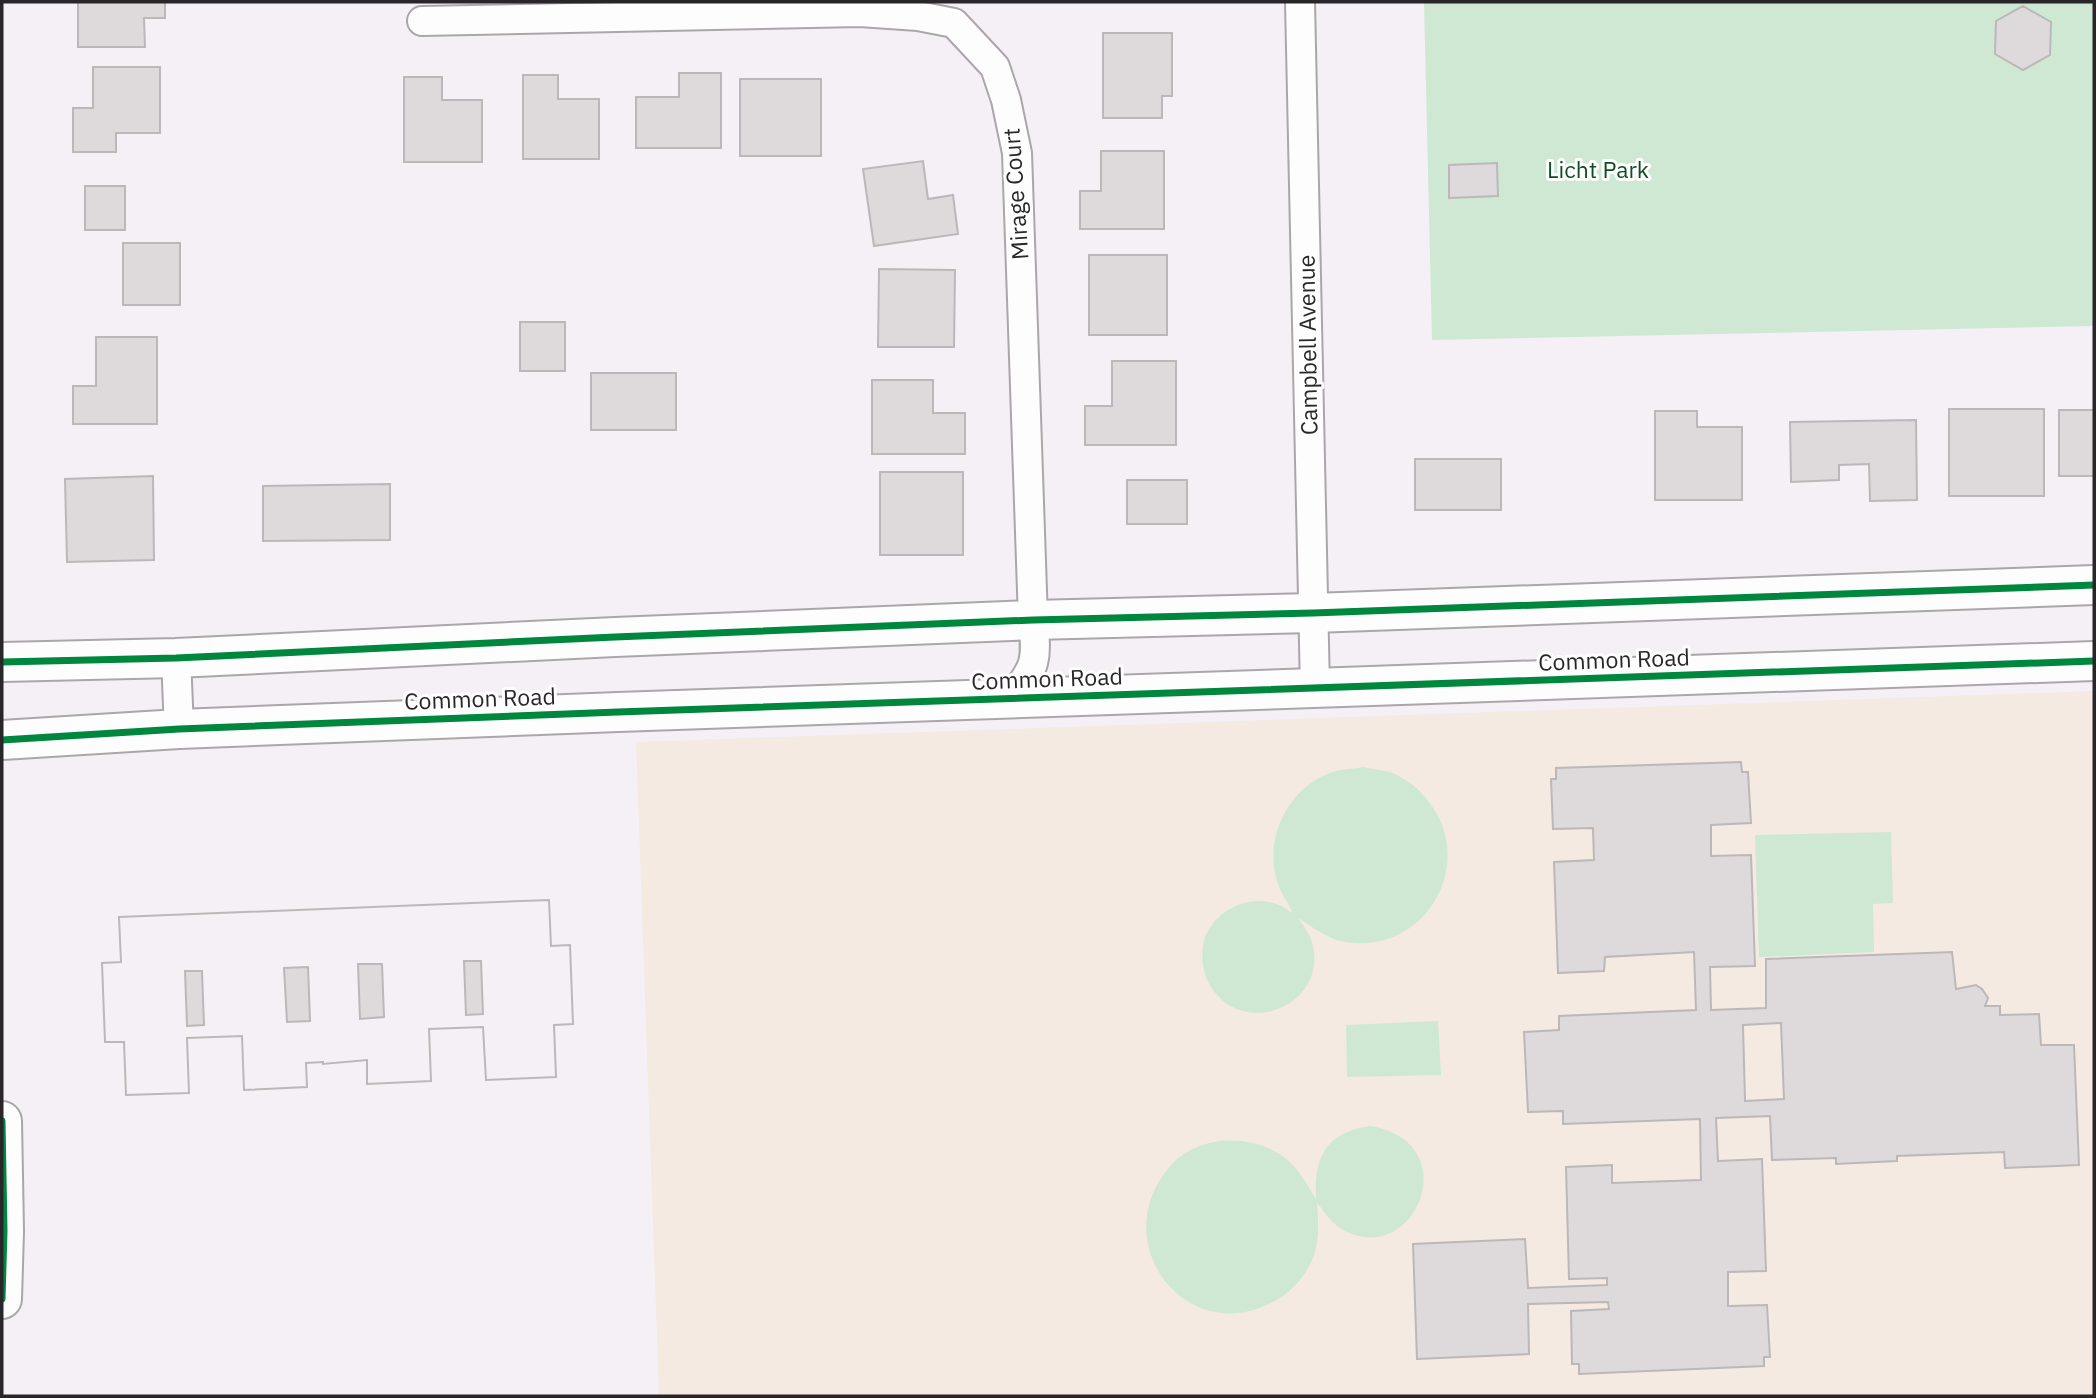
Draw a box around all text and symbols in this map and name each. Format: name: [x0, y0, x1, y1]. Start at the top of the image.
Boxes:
street label: Mirage Court: [995, 127, 1035, 261]
park label: Licht Park: [1547, 154, 1649, 184]
street label: Campbell Avenue: [1290, 254, 1324, 436]
street label: Common Road: [1538, 641, 1690, 677]
street label: Common Road: [971, 660, 1123, 696]
street label: Common Road: [404, 680, 556, 716]

